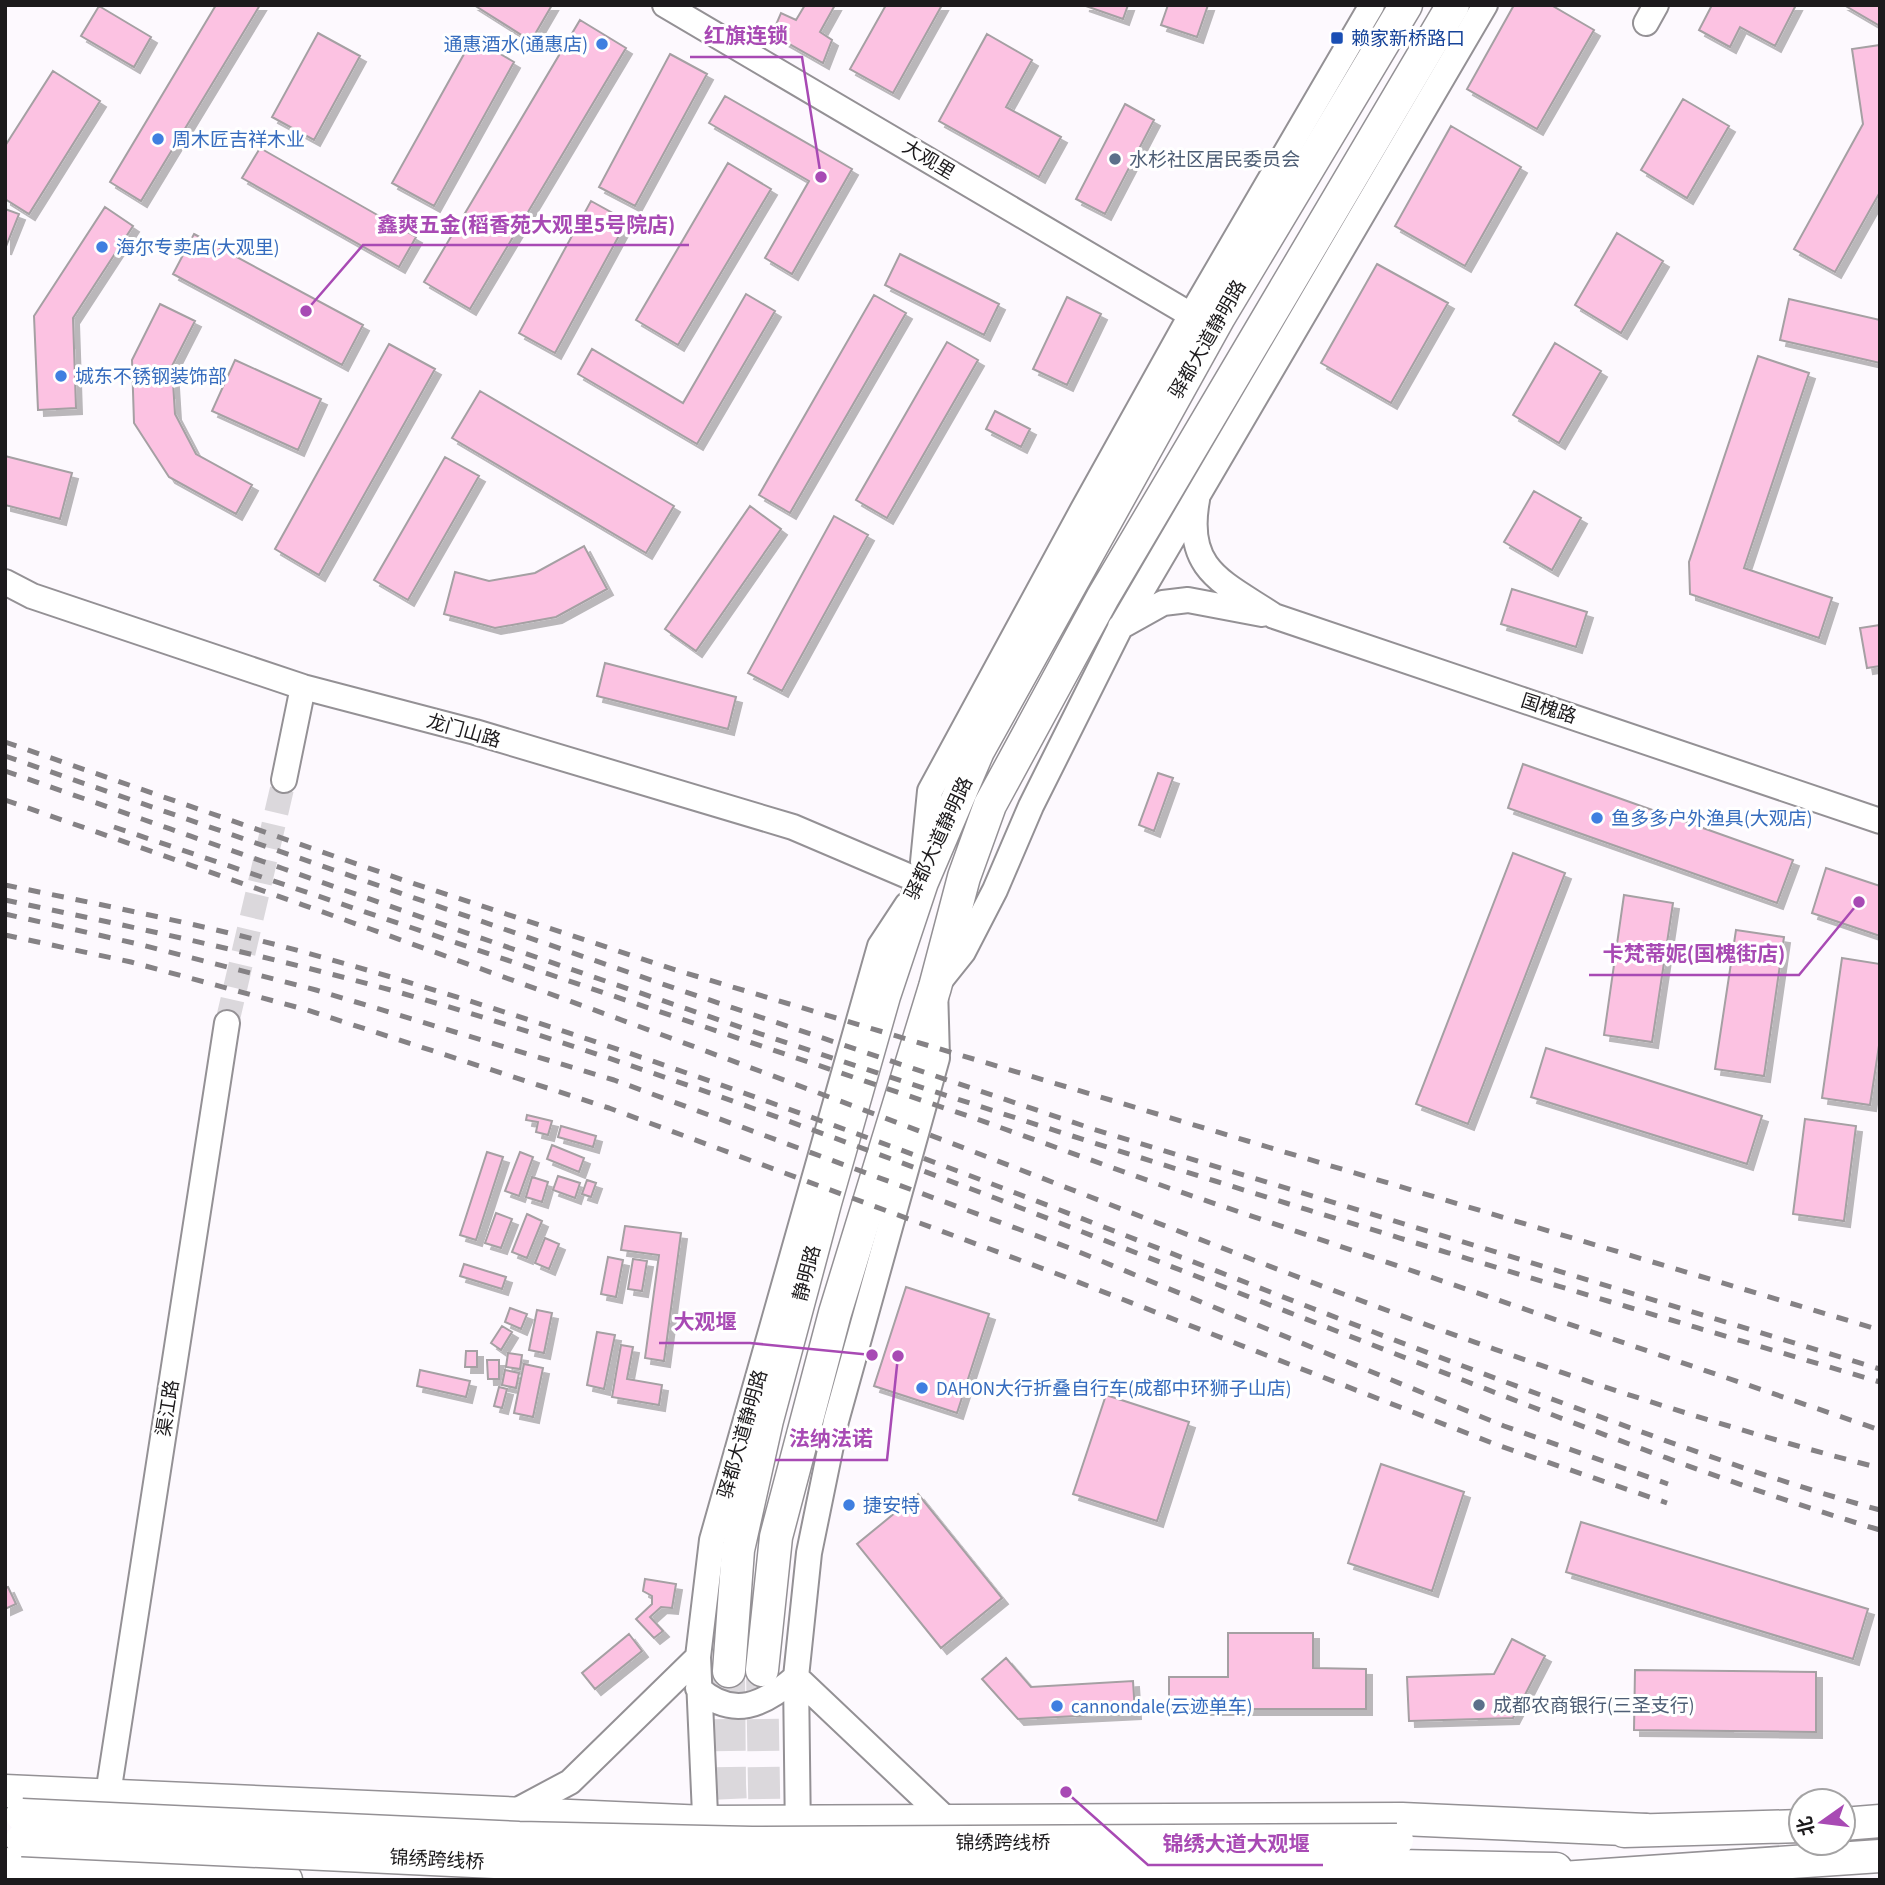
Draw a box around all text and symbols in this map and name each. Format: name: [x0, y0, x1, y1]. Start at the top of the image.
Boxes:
callout: 红旗连锁: [690, 15, 802, 57]
text: 红旗连锁: [704, 21, 788, 51]
place label: 赖家新桥路口: [1351, 26, 1465, 53]
marker: 赖家新桥路口: [1329, 30, 1345, 46]
place label: 通惠酒水(通惠店): [443, 32, 588, 59]
marker: 通惠酒水(通惠店): [594, 36, 610, 52]
place label: 周木匠吉祥木业: [172, 127, 305, 154]
marker: 周木匠吉祥木业: [150, 131, 166, 147]
street label: 大观里: [897, 134, 960, 187]
place label: 水杉社区居民委员会: [1129, 147, 1300, 174]
marker: 水杉社区居民委员会: [1107, 151, 1123, 167]
callout: 鑫爽五金(稻香苑大观里5号院店): [363, 203, 689, 245]
text: 鑫爽五金(稻香苑大观里5号院店): [377, 210, 675, 240]
place label: 海尔专卖店(大观里): [116, 235, 280, 262]
marker: 海尔专卖店(大观里): [94, 239, 110, 255]
street label: 驿都大道静明路: [1163, 275, 1253, 404]
place label: 城东不锈钢装饰部: [75, 364, 227, 391]
marker: 城东不锈钢装饰部: [53, 368, 69, 384]
street label: 国槐路: [1517, 688, 1580, 731]
street label: 龙门山路: [423, 708, 504, 755]
street label: 驿都大道静明路: [899, 773, 980, 905]
place label: 鱼多多户外渔具(大观店): [1611, 806, 1813, 833]
marker: 鱼多多户外渔具(大观店): [1589, 810, 1605, 826]
callout: 卡梵蒂妮(国槐街店): [1589, 933, 1799, 975]
text: 卡梵蒂妮(国槐街店): [1603, 939, 1785, 969]
street label: 静明路: [787, 1242, 828, 1304]
callout: 大观堰: [659, 1301, 750, 1343]
text: 大观堰: [674, 1307, 737, 1337]
street label: 驿都大道静明路: [712, 1367, 775, 1502]
place label: DAHON大行折叠自行车(成都中环狮子山店): [936, 1376, 1292, 1403]
street label: 渠江路: [151, 1378, 186, 1439]
marker: DAHON大行折叠自行车(成都中环狮子山店): [914, 1380, 930, 1396]
callout: 法纳法诺: [775, 1418, 887, 1460]
text: 法纳法诺: [789, 1424, 873, 1454]
place label: 捷安特: [863, 1493, 920, 1520]
marker: 捷安特: [841, 1497, 857, 1513]
place label: 成都农商银行(三圣支行): [1493, 1693, 1695, 1720]
place label: cannondale(云迹单车): [1071, 1694, 1252, 1721]
marker: 成都农商银行(三圣支行): [1471, 1697, 1487, 1713]
marker: cannondale(云迹单车): [1049, 1698, 1065, 1714]
north arrow: [1787, 1787, 1857, 1857]
text: 北: [1792, 1813, 1822, 1838]
callout: 锦绣大道大观堰: [1148, 1823, 1323, 1865]
text: 锦绣大道大观堰: [1163, 1829, 1310, 1859]
street label: 锦绣跨线桥: [955, 1830, 1051, 1857]
street label: 锦绣跨线桥: [389, 1845, 485, 1876]

